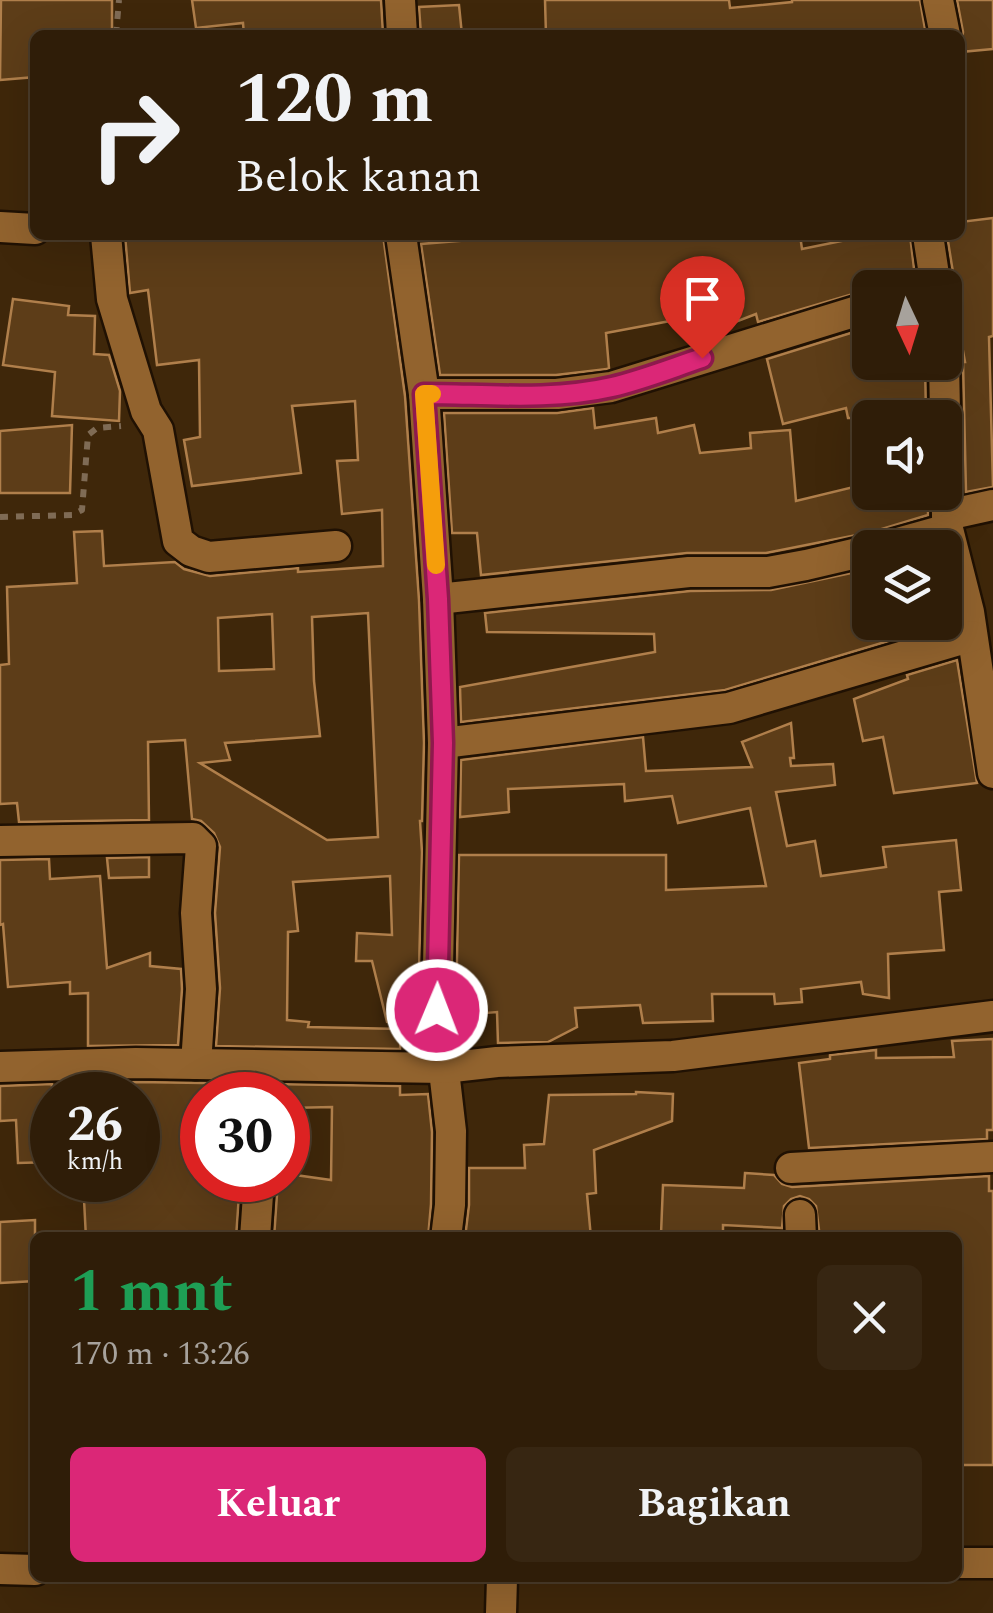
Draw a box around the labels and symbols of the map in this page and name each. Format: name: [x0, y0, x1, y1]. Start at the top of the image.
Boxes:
pin: [660, 256, 745, 359]
north arrow: [852, 270, 962, 380]
position arrow: [385, 958, 489, 1062]
speed limit sign: 30: [180, 1072, 310, 1202]

